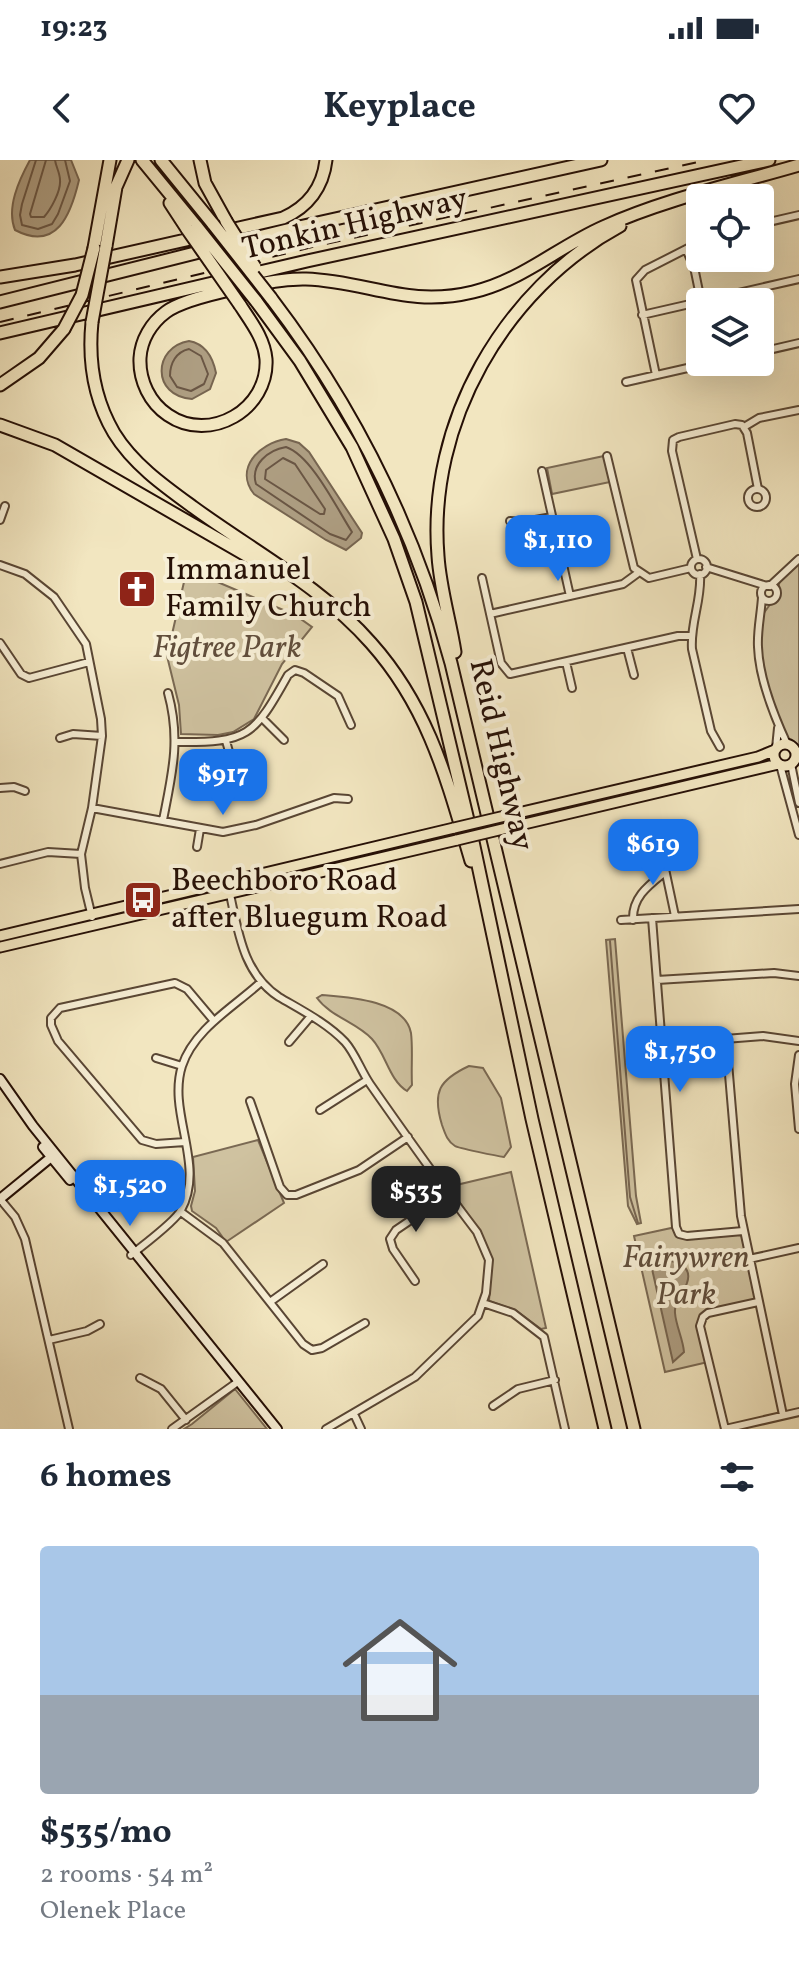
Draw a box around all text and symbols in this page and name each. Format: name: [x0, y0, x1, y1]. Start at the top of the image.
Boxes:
text: 19:23: [40, 7, 108, 49]
text: Keyplace: [323, 83, 476, 133]
icon: back: [40, 86, 84, 130]
icon: heart: [715, 86, 759, 130]
street label: Tonkin Highway: [238, 178, 472, 272]
map controls: [686, 184, 774, 376]
button: locate: [686, 184, 774, 272]
button: layers: [686, 288, 774, 376]
pin: $1,110: [493, 515, 623, 583]
text: $1,110: [523, 523, 593, 559]
place label: Immanuel Family Church: [165, 549, 372, 630]
church icon: Immanuel Family Church: [116, 568, 158, 610]
park label: Figtree Park: [152, 627, 302, 671]
street label: Reid Highway: [457, 655, 543, 855]
pin: $917: [176, 749, 270, 817]
text: $917: [197, 757, 249, 793]
pin: $619: [606, 819, 700, 887]
text: $619: [626, 827, 680, 863]
place label: Beechboro Road after Bluegum Road: [171, 860, 448, 941]
bus stop icon: Beechboro Road after Bluegum Road: [122, 879, 164, 921]
pin: $1,750: [615, 1026, 745, 1094]
text: $1,750: [644, 1034, 716, 1070]
pin: $1,520: [65, 1160, 195, 1228]
pin: $535: [369, 1166, 463, 1234]
text: $1,520: [93, 1168, 167, 1204]
text: $535: [390, 1174, 442, 1210]
park label: Fairywren Park: [622, 1237, 750, 1318]
text: 6 homes: [40, 1454, 172, 1501]
icon: filters: [715, 1455, 759, 1499]
icon: home: [328, 1598, 472, 1742]
text: $535/mo: [40, 1810, 172, 1857]
text: 2 rooms · 54 m²: [40, 1857, 213, 1893]
text: Olenek Place: [40, 1893, 186, 1929]

